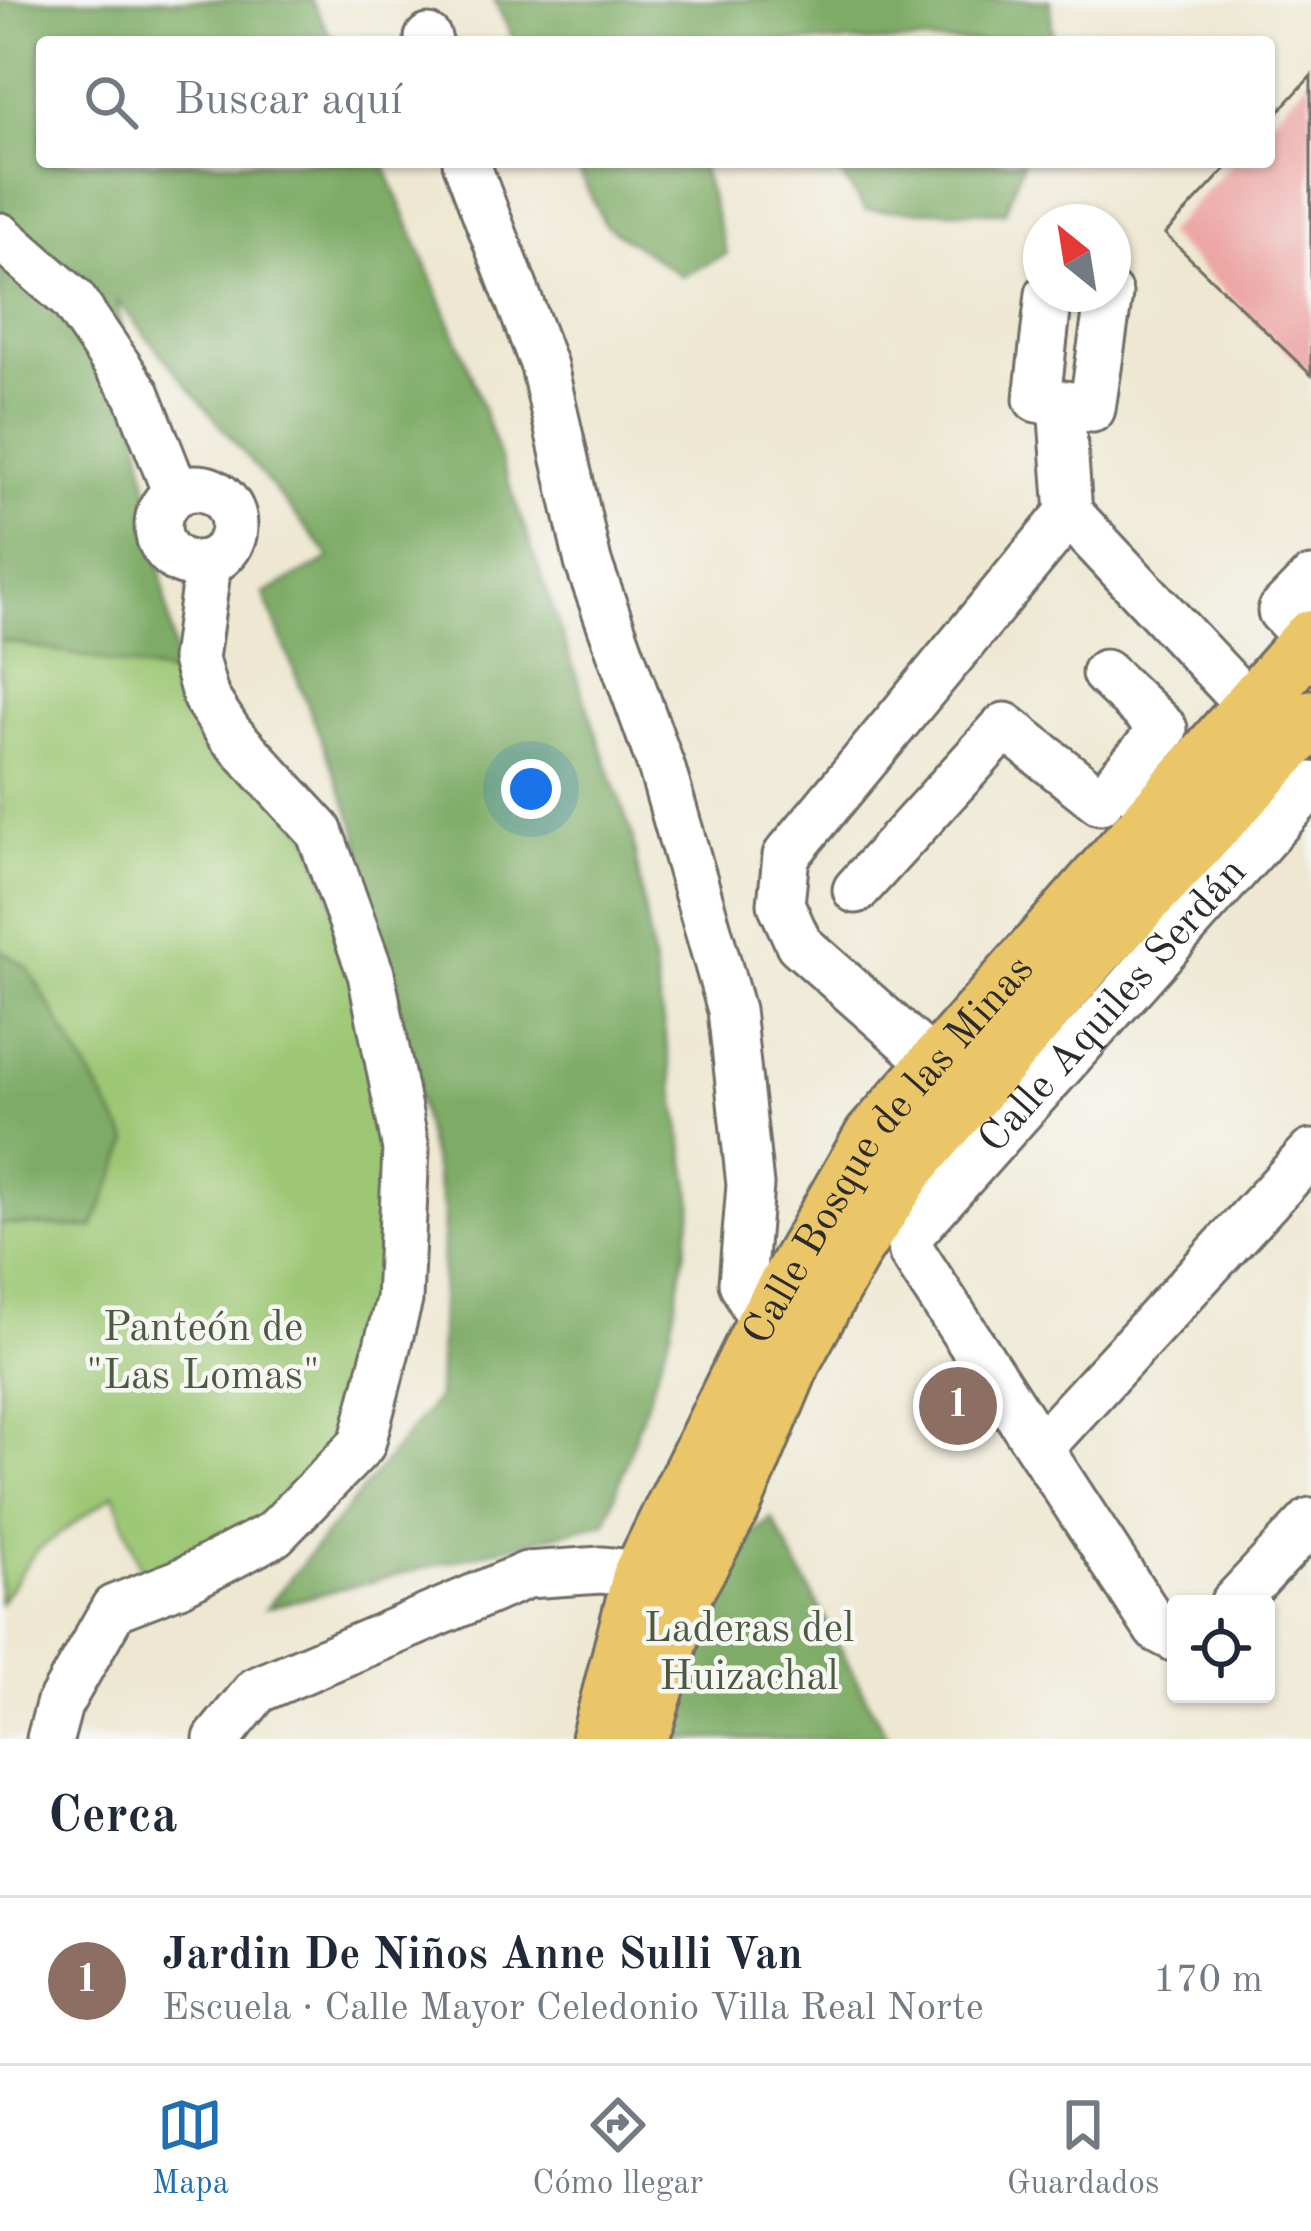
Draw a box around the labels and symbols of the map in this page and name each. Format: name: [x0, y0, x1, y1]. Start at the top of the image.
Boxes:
north arrow: [1023, 204, 1131, 312]
your location: [501, 759, 561, 819]
street label: Calle Aquiles Serdán: [972, 851, 1255, 1162]
street label: Calle Bosque de las Minas: [737, 949, 1042, 1351]
park label: Panteón de "Las Lomas": [86, 1308, 320, 1398]
pin: 1: [919, 1361, 997, 1451]
park label: Laderas del Huizachal: [644, 1609, 854, 1699]

